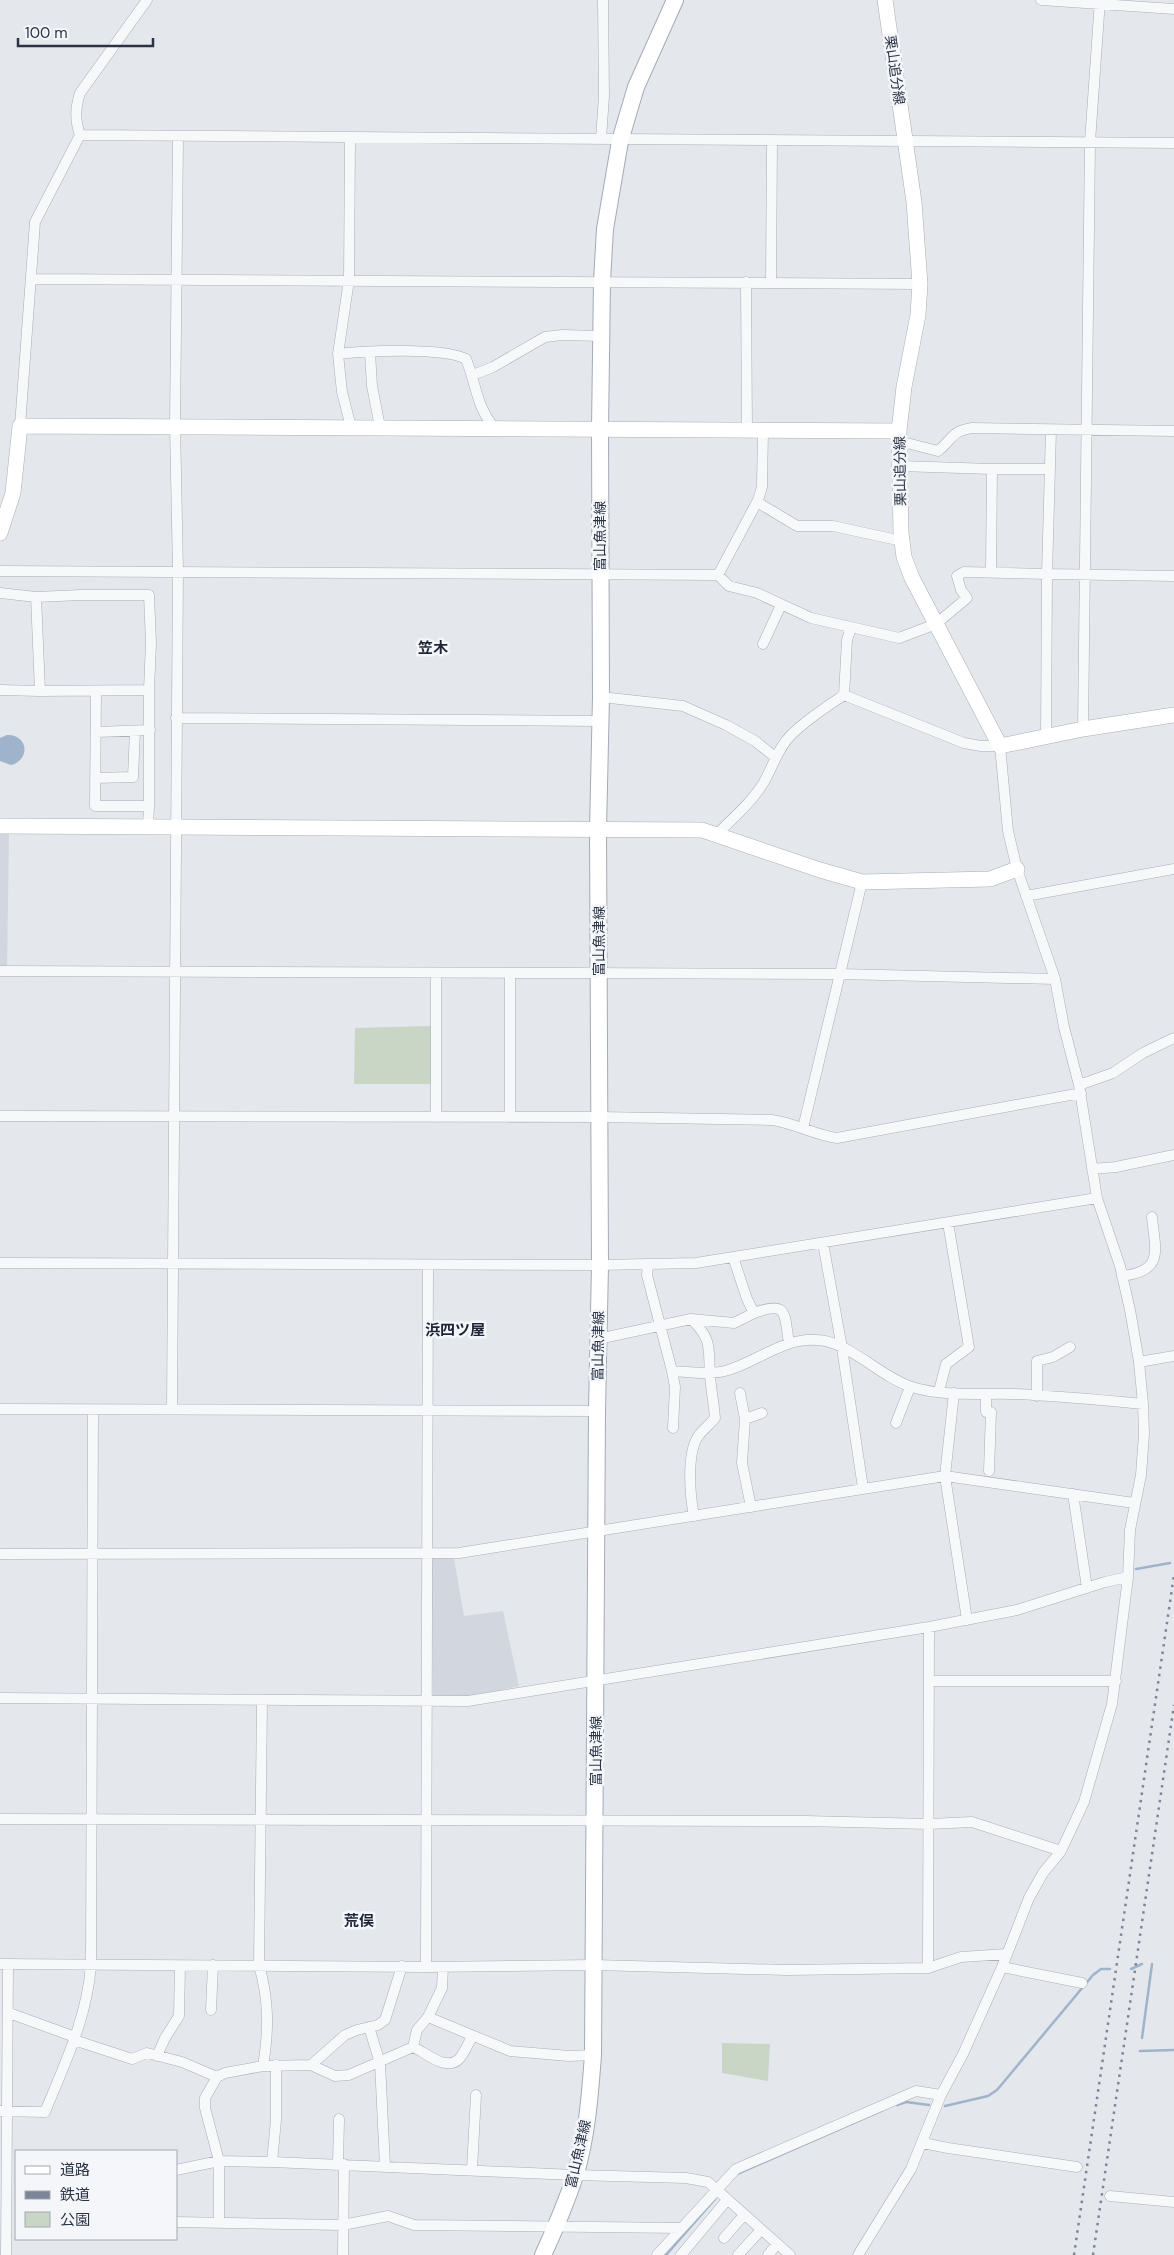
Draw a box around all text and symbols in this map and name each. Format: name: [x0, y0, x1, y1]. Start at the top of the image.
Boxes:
scale bar: [18, 15, 152, 47]
text: 100 m: [25, 23, 68, 43]
street label: 栗山追分線: [881, 34, 909, 106]
street label: 栗山追分線: [890, 436, 910, 506]
street label: 富山魚津線: [591, 501, 609, 571]
district label: 笠木: [418, 638, 448, 658]
street label: 富山魚津線: [590, 906, 608, 976]
street label: 富山魚津線: [588, 1311, 608, 1381]
district label: 浜四ツ屋: [425, 1320, 485, 1340]
street label: 富山魚津線: [587, 1716, 605, 1786]
district label: 荒俣: [344, 1911, 374, 1931]
street label: 富山魚津線: [561, 2118, 595, 2190]
legend: [15, 2150, 178, 2240]
text: 道路: [60, 2160, 90, 2180]
text: 鉄道: [60, 2185, 90, 2205]
text: 公園: [60, 2210, 90, 2230]

